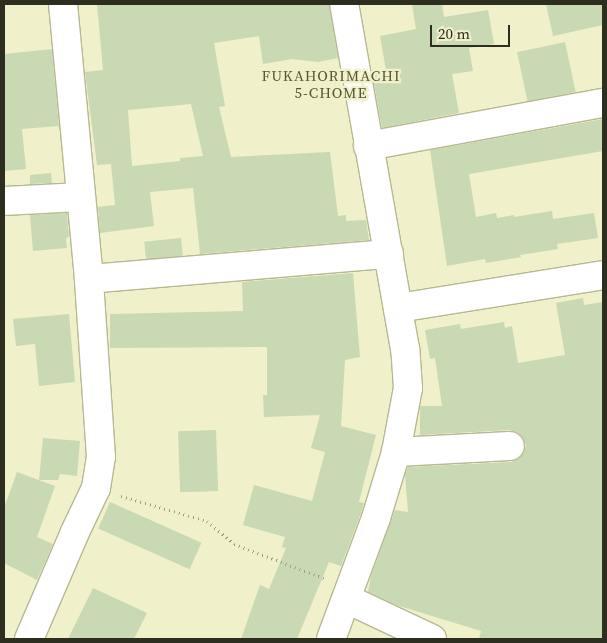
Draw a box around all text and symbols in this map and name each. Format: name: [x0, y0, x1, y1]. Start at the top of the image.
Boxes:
scale bar: [432, 15, 512, 47]
text: 20 m: [438, 23, 470, 44]
district label: FUKAHORIMACHI 5-CHOME: [260, 66, 402, 101]

